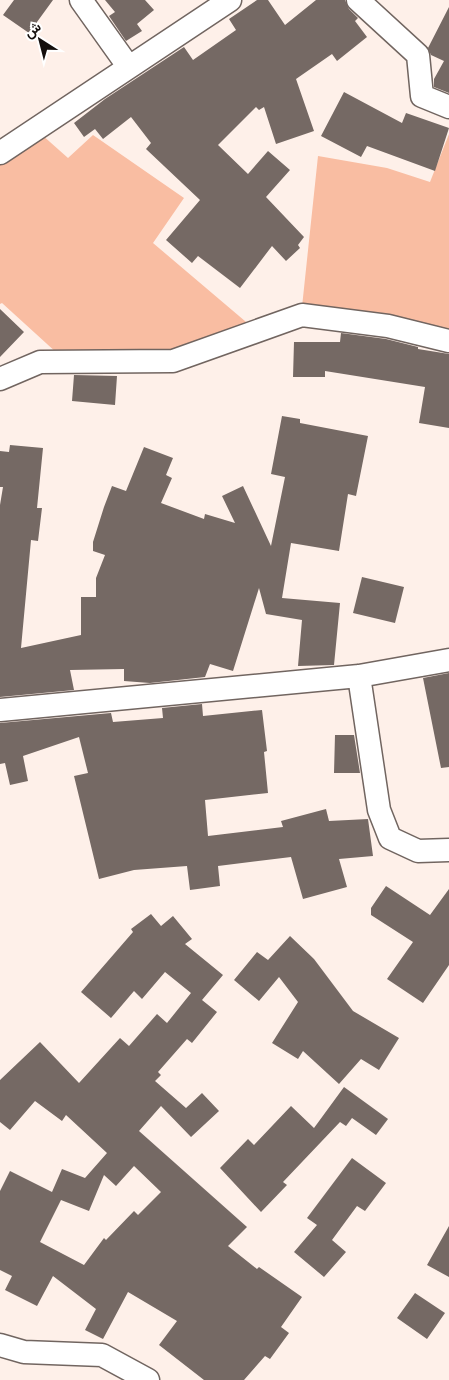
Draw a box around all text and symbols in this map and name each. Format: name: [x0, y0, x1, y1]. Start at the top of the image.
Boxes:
north arrow: [15, 15, 65, 65]
text: ش: [20, 16, 45, 43]

